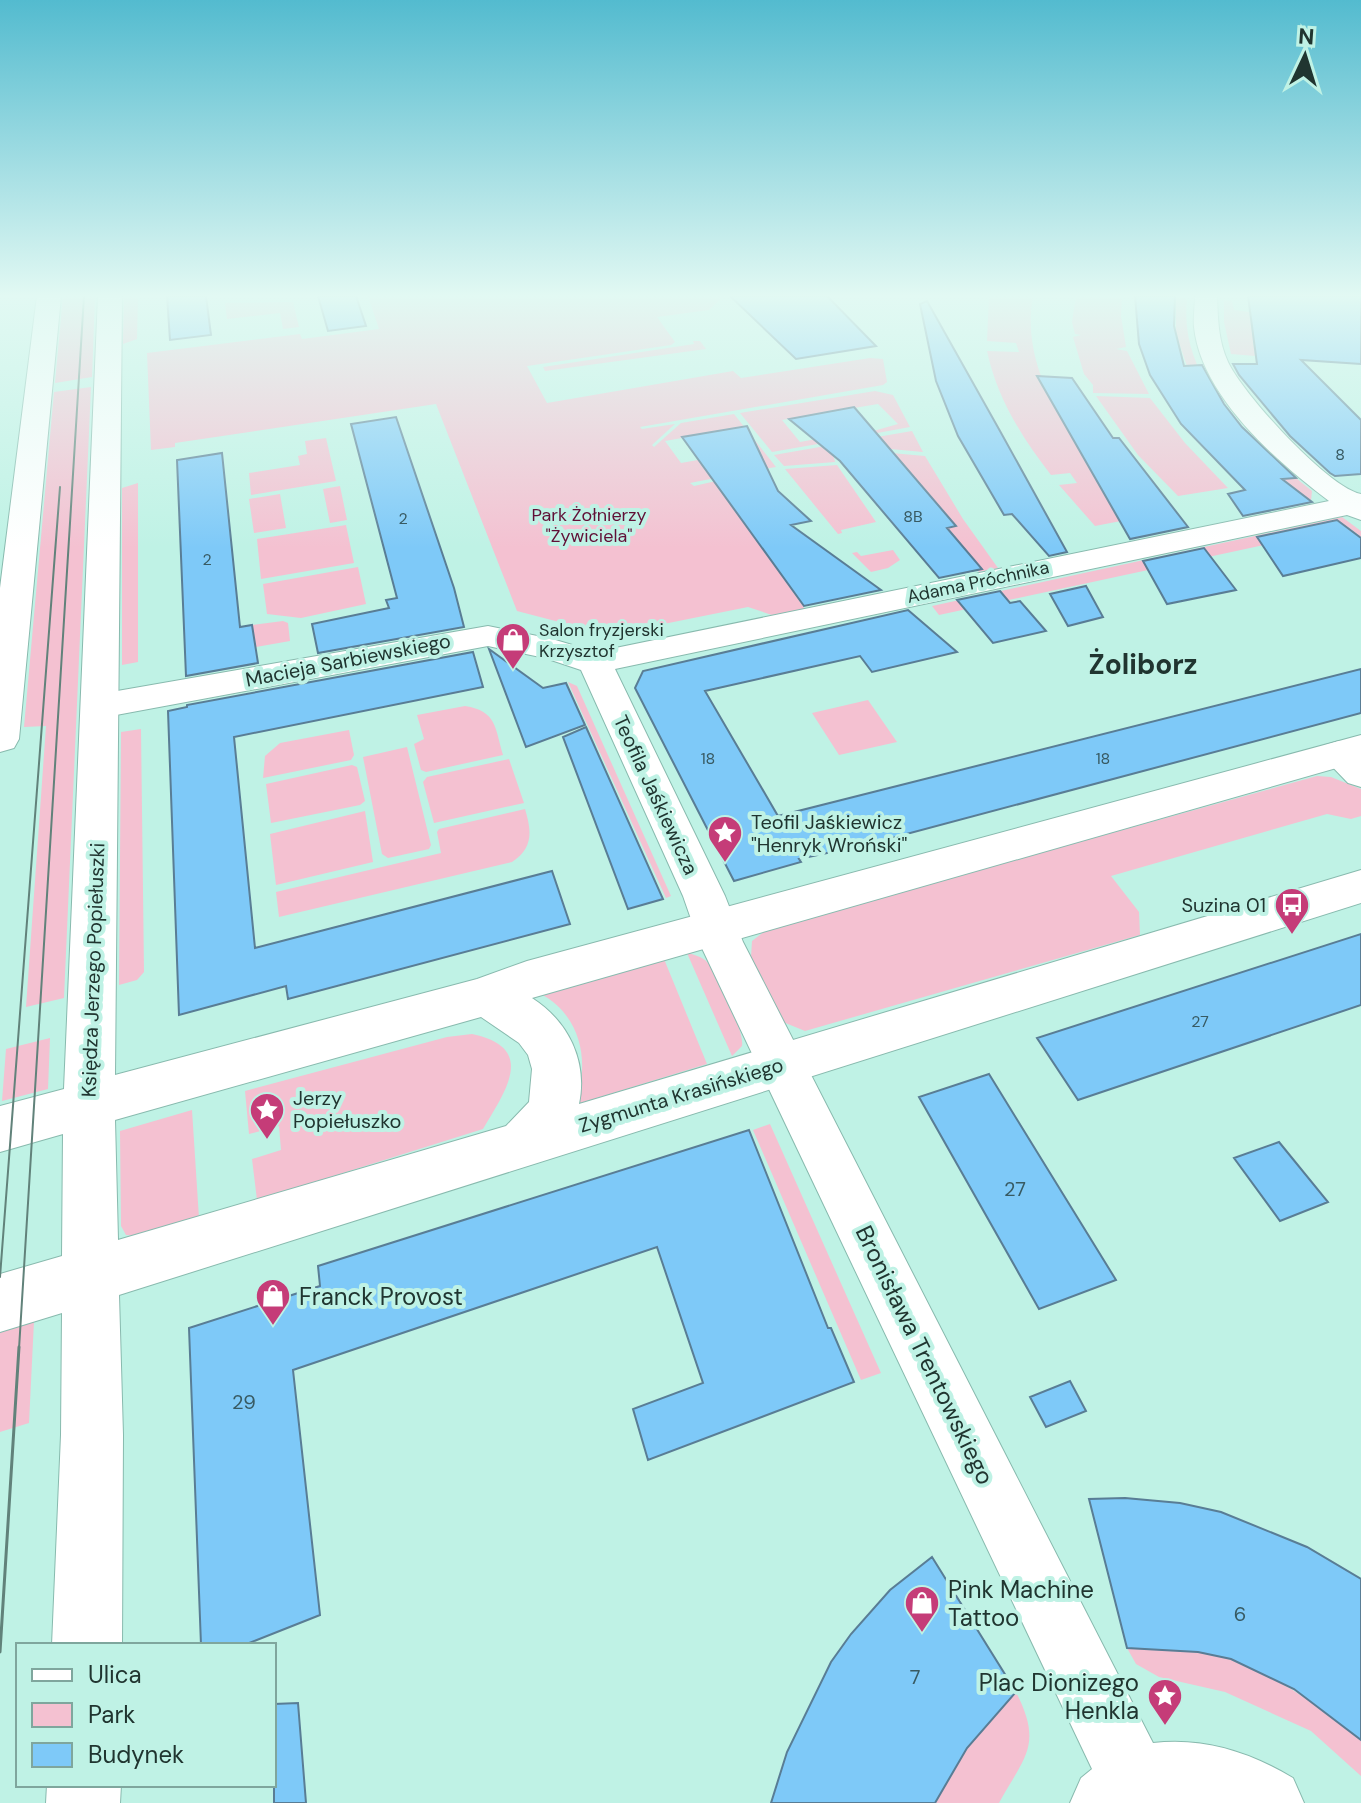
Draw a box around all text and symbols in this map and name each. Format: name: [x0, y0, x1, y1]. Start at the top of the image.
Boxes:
north arrow: [1265, 16, 1345, 96]
text: N: [1297, 22, 1315, 52]
house number: 8: [1335, 444, 1345, 465]
park label: Park Żołnierzy "Żywiciela": [531, 503, 647, 548]
house number: 8B: [903, 506, 923, 527]
house number: 2: [398, 508, 408, 529]
house number: 2: [202, 549, 212, 570]
street label: Adama Próchnika: [905, 555, 1051, 609]
place label: Salon fryzjerski Krzysztof: [539, 618, 664, 663]
shop icon: Salon fryzjerski Krzysztof: [494, 621, 532, 671]
street label: Macieja Sarbiewskiego: [243, 627, 453, 693]
district label: Żoliborz: [1089, 646, 1197, 683]
street label: Teofila Jaśkiewicza: [608, 711, 704, 879]
house number: 18: [701, 748, 715, 769]
house number: 18: [1096, 748, 1110, 769]
place label: Teofil Jaśkiewicz "Henryk Wroński": [751, 809, 907, 858]
place icon: Teofil Jaśkiewicz "Henryk Wroński": [706, 814, 744, 864]
street label: Księdza Jerzego Popiełuszki: [76, 842, 110, 1098]
bus stop icon: Suzina 01: [1273, 886, 1311, 936]
place label: Suzina 01: [1181, 892, 1266, 918]
house number: 27: [1191, 1011, 1209, 1032]
street label: Zygmunta Krasińskiego: [576, 1052, 786, 1138]
place label: Jerzy Popiełuszko: [293, 1085, 401, 1134]
place icon: Jerzy Popiełuszko: [248, 1091, 286, 1141]
house number: 27: [1004, 1176, 1026, 1202]
street label: Bronisława Trentowskiego: [849, 1220, 1001, 1490]
shop icon: Franck Provost: [254, 1277, 292, 1327]
place label: Franck Provost: [299, 1281, 463, 1312]
house number: 29: [232, 1389, 256, 1415]
place label: Pink Machine Tattoo: [948, 1574, 1094, 1633]
shop icon: Pink Machine Tattoo: [903, 1584, 941, 1634]
house number: 6: [1234, 1601, 1246, 1627]
legend: [16, 1643, 276, 1787]
text: Ulica: [88, 1659, 142, 1690]
house number: 7: [910, 1664, 920, 1690]
place label: Plac Dionizego Henkla: [979, 1667, 1139, 1726]
place icon: Plac Dionizego Henkla: [1146, 1677, 1184, 1727]
text: Park: [88, 1699, 135, 1730]
text: Budynek: [88, 1739, 184, 1770]

